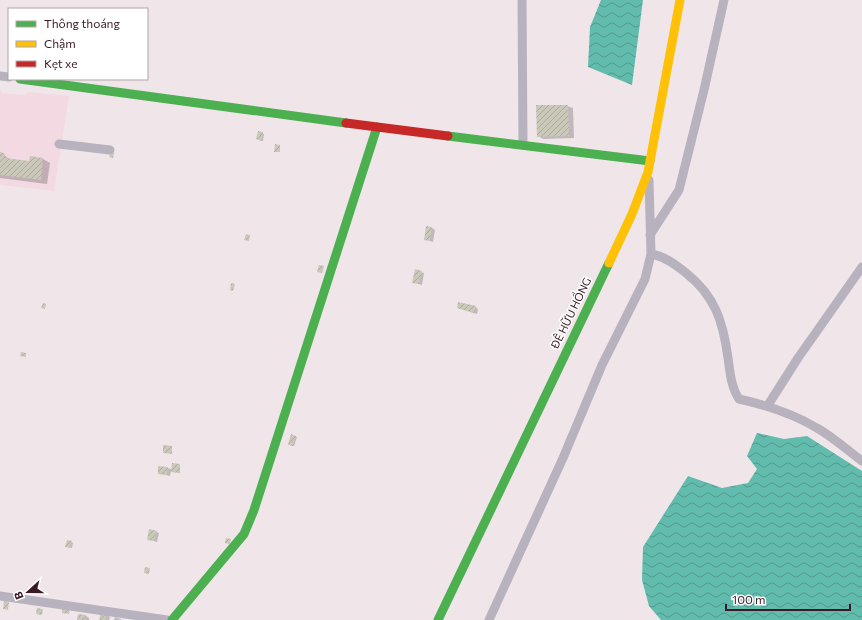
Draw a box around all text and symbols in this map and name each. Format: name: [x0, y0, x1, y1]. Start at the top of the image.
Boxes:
legend: [8, 8, 148, 80]
text: Thông thoáng: [44, 16, 120, 30]
text: Chậm: [44, 36, 76, 50]
text: Kẹt xe: [44, 56, 78, 70]
street label: ĐÊ HỮU HỒNG: [545, 274, 593, 351]
north arrow: [8, 572, 48, 612]
scale bar: [726, 586, 850, 612]
text: B: [11, 590, 26, 601]
text: 100 m: [732, 592, 766, 606]

